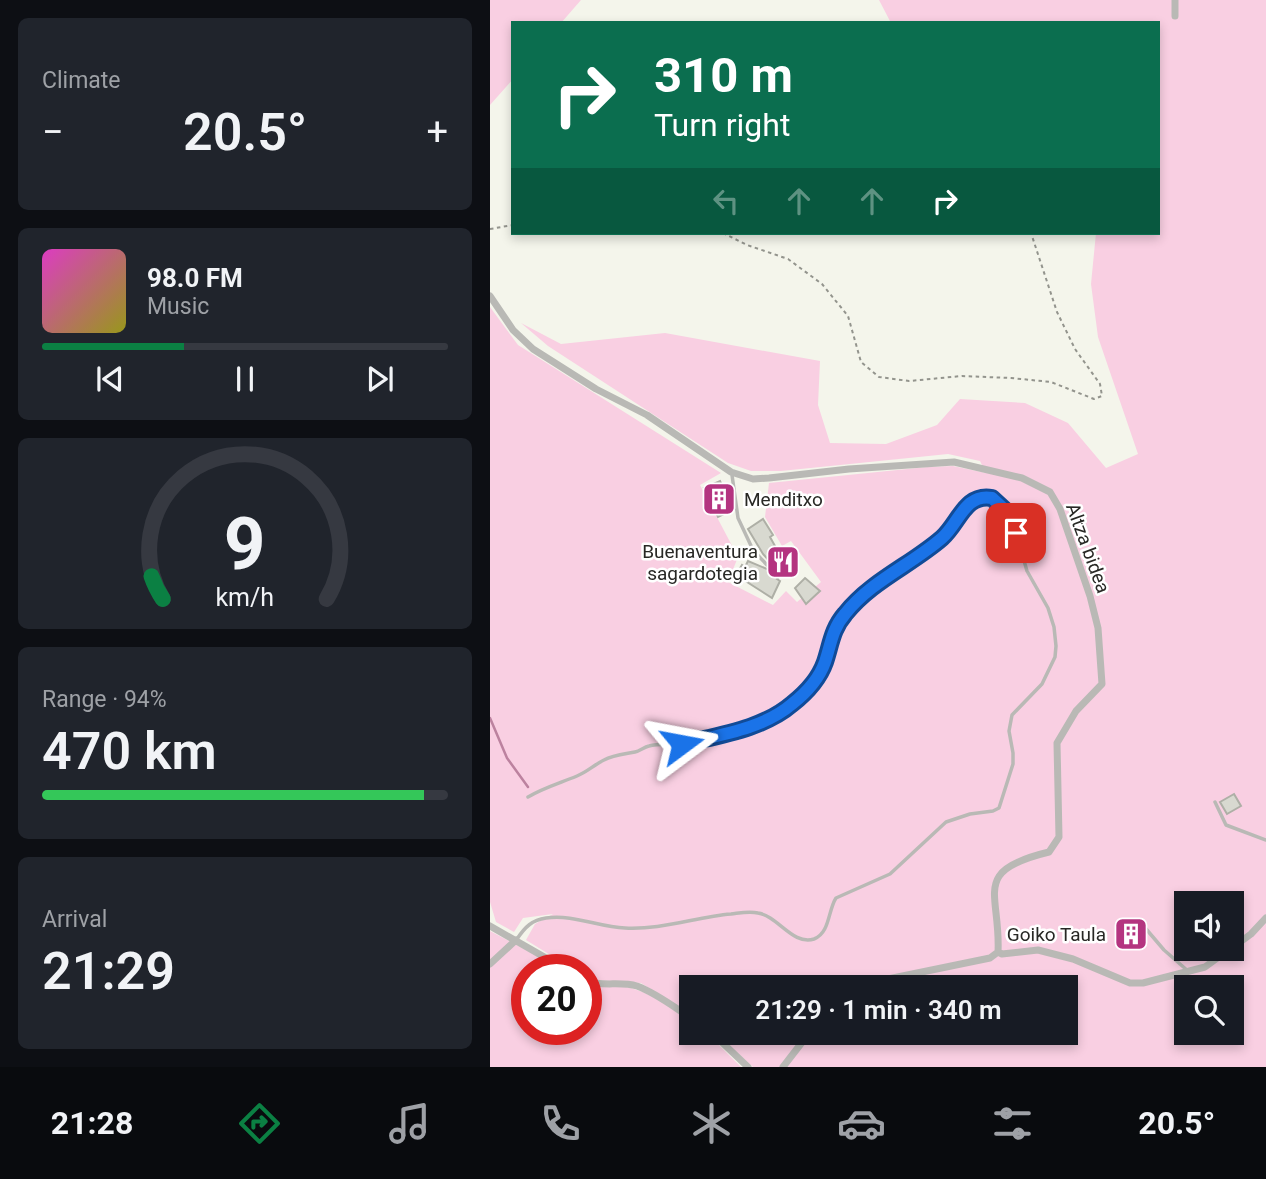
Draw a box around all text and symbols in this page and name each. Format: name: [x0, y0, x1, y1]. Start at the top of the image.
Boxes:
text: 310 m: [654, 47, 793, 104]
icon: right: [539, 49, 630, 140]
text: Climate: [42, 67, 121, 94]
text: 20.5°: [183, 102, 307, 163]
text: Turn right: [654, 106, 790, 144]
text: −: [42, 110, 64, 154]
text: +: [426, 110, 448, 154]
icon: left: [707, 182, 745, 220]
icon: ahead: [780, 182, 818, 220]
icon: ahead: [853, 182, 891, 220]
icon: right: [926, 182, 964, 220]
text: 98.0 FM: [147, 263, 243, 293]
text: Music: [147, 293, 209, 320]
icon: previous: [91, 360, 129, 398]
icon: pause: [226, 360, 264, 398]
icon: next: [361, 360, 399, 398]
building icon: Menditxo: [700, 480, 738, 518]
place label: Menditxo: [744, 488, 823, 511]
street label: Altza bidea: [1061, 500, 1115, 596]
text: 9: [224, 502, 266, 588]
pin: [986, 503, 1046, 563]
icon: arrive: [997, 514, 1035, 552]
place label: Buenaventura sagardotegia: [642, 540, 758, 585]
restaurant icon: Buenaventura sagardotegia: [764, 543, 802, 581]
text: km/h: [216, 583, 274, 612]
text: Range · 94%: [42, 686, 167, 713]
position arrow: [645, 707, 719, 781]
text: 470 km: [42, 721, 217, 782]
map controls: [1174, 891, 1244, 1045]
button: sound: [1174, 891, 1244, 961]
text: Arrival: [42, 906, 107, 933]
building icon: Goiko Taula: [1112, 915, 1150, 953]
place label: Goiko Taula: [1007, 923, 1106, 946]
text: 21:29: [42, 941, 175, 1002]
speed limit sign: 20: [511, 954, 602, 1045]
button: search: [1174, 975, 1244, 1045]
text: 21:29 · 1 min · 340 m: [755, 995, 1002, 1025]
icon: directions: [235, 1099, 284, 1148]
icon: music: [385, 1099, 434, 1148]
icon: phone: [536, 1099, 585, 1148]
icon: climate: [687, 1099, 736, 1148]
icon: car: [837, 1099, 886, 1148]
icon: filters: [988, 1099, 1037, 1148]
text: 21:28: [51, 1104, 133, 1142]
text: 20.5°: [1138, 1104, 1215, 1142]

